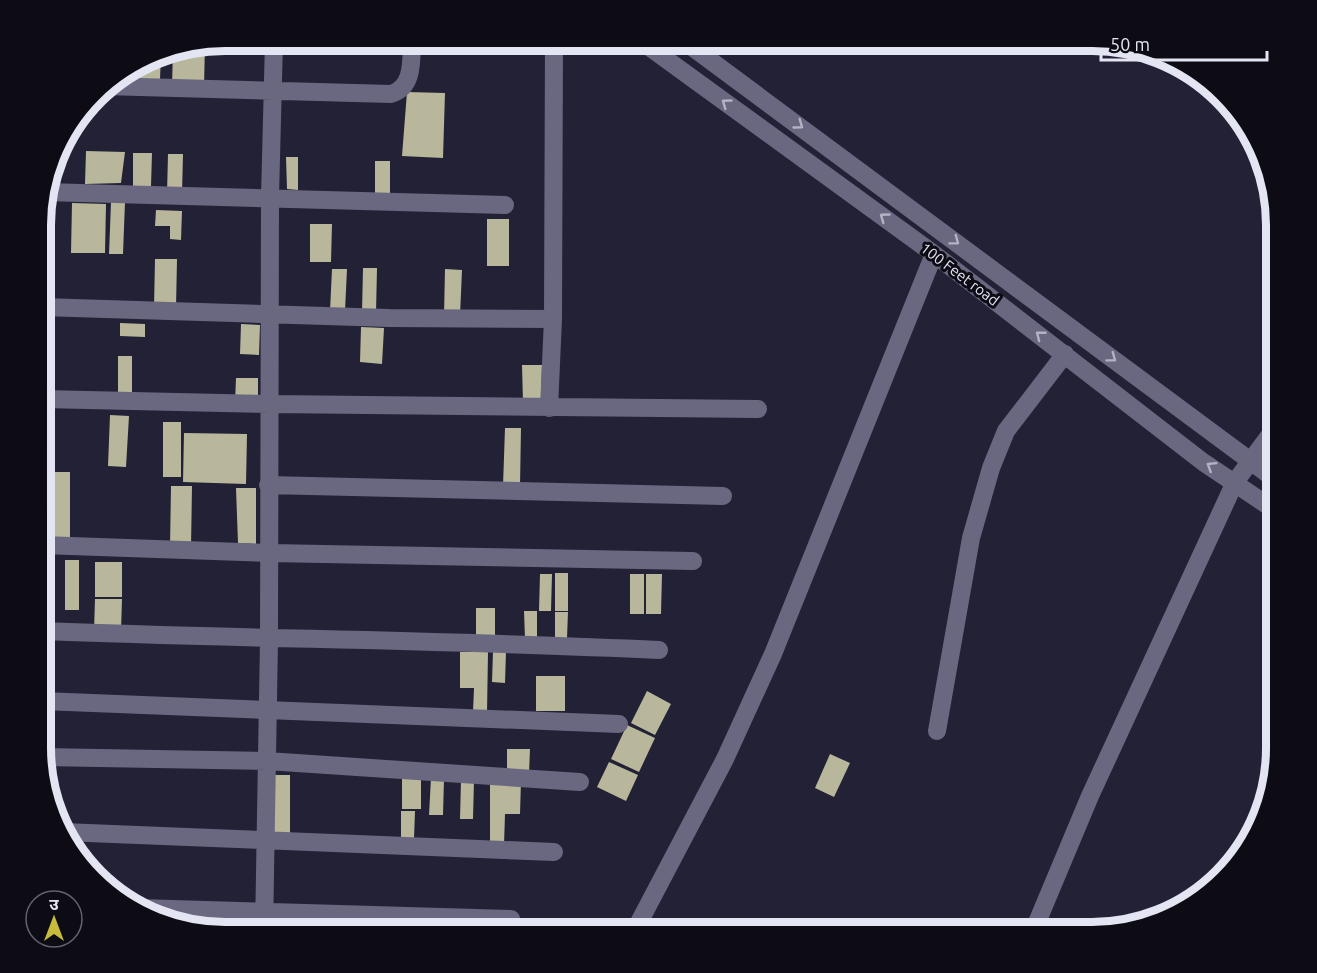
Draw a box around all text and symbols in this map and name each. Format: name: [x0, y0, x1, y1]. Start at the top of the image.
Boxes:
scale bar: [1101, 24, 1268, 62]
text: 50 m: [1110, 34, 1150, 54]
one-way arrow: [722, 99, 733, 110]
one-way arrow: [792, 118, 803, 129]
one-way arrow: [879, 213, 890, 224]
one-way arrow: [949, 234, 960, 245]
street label: 100 Feet road: [918, 239, 1002, 309]
one-way arrow: [1035, 331, 1046, 342]
one-way arrow: [1105, 351, 1116, 362]
one-way arrow: [1207, 462, 1217, 474]
north arrow: [24, 889, 84, 949]
text: उ: [49, 895, 59, 913]

